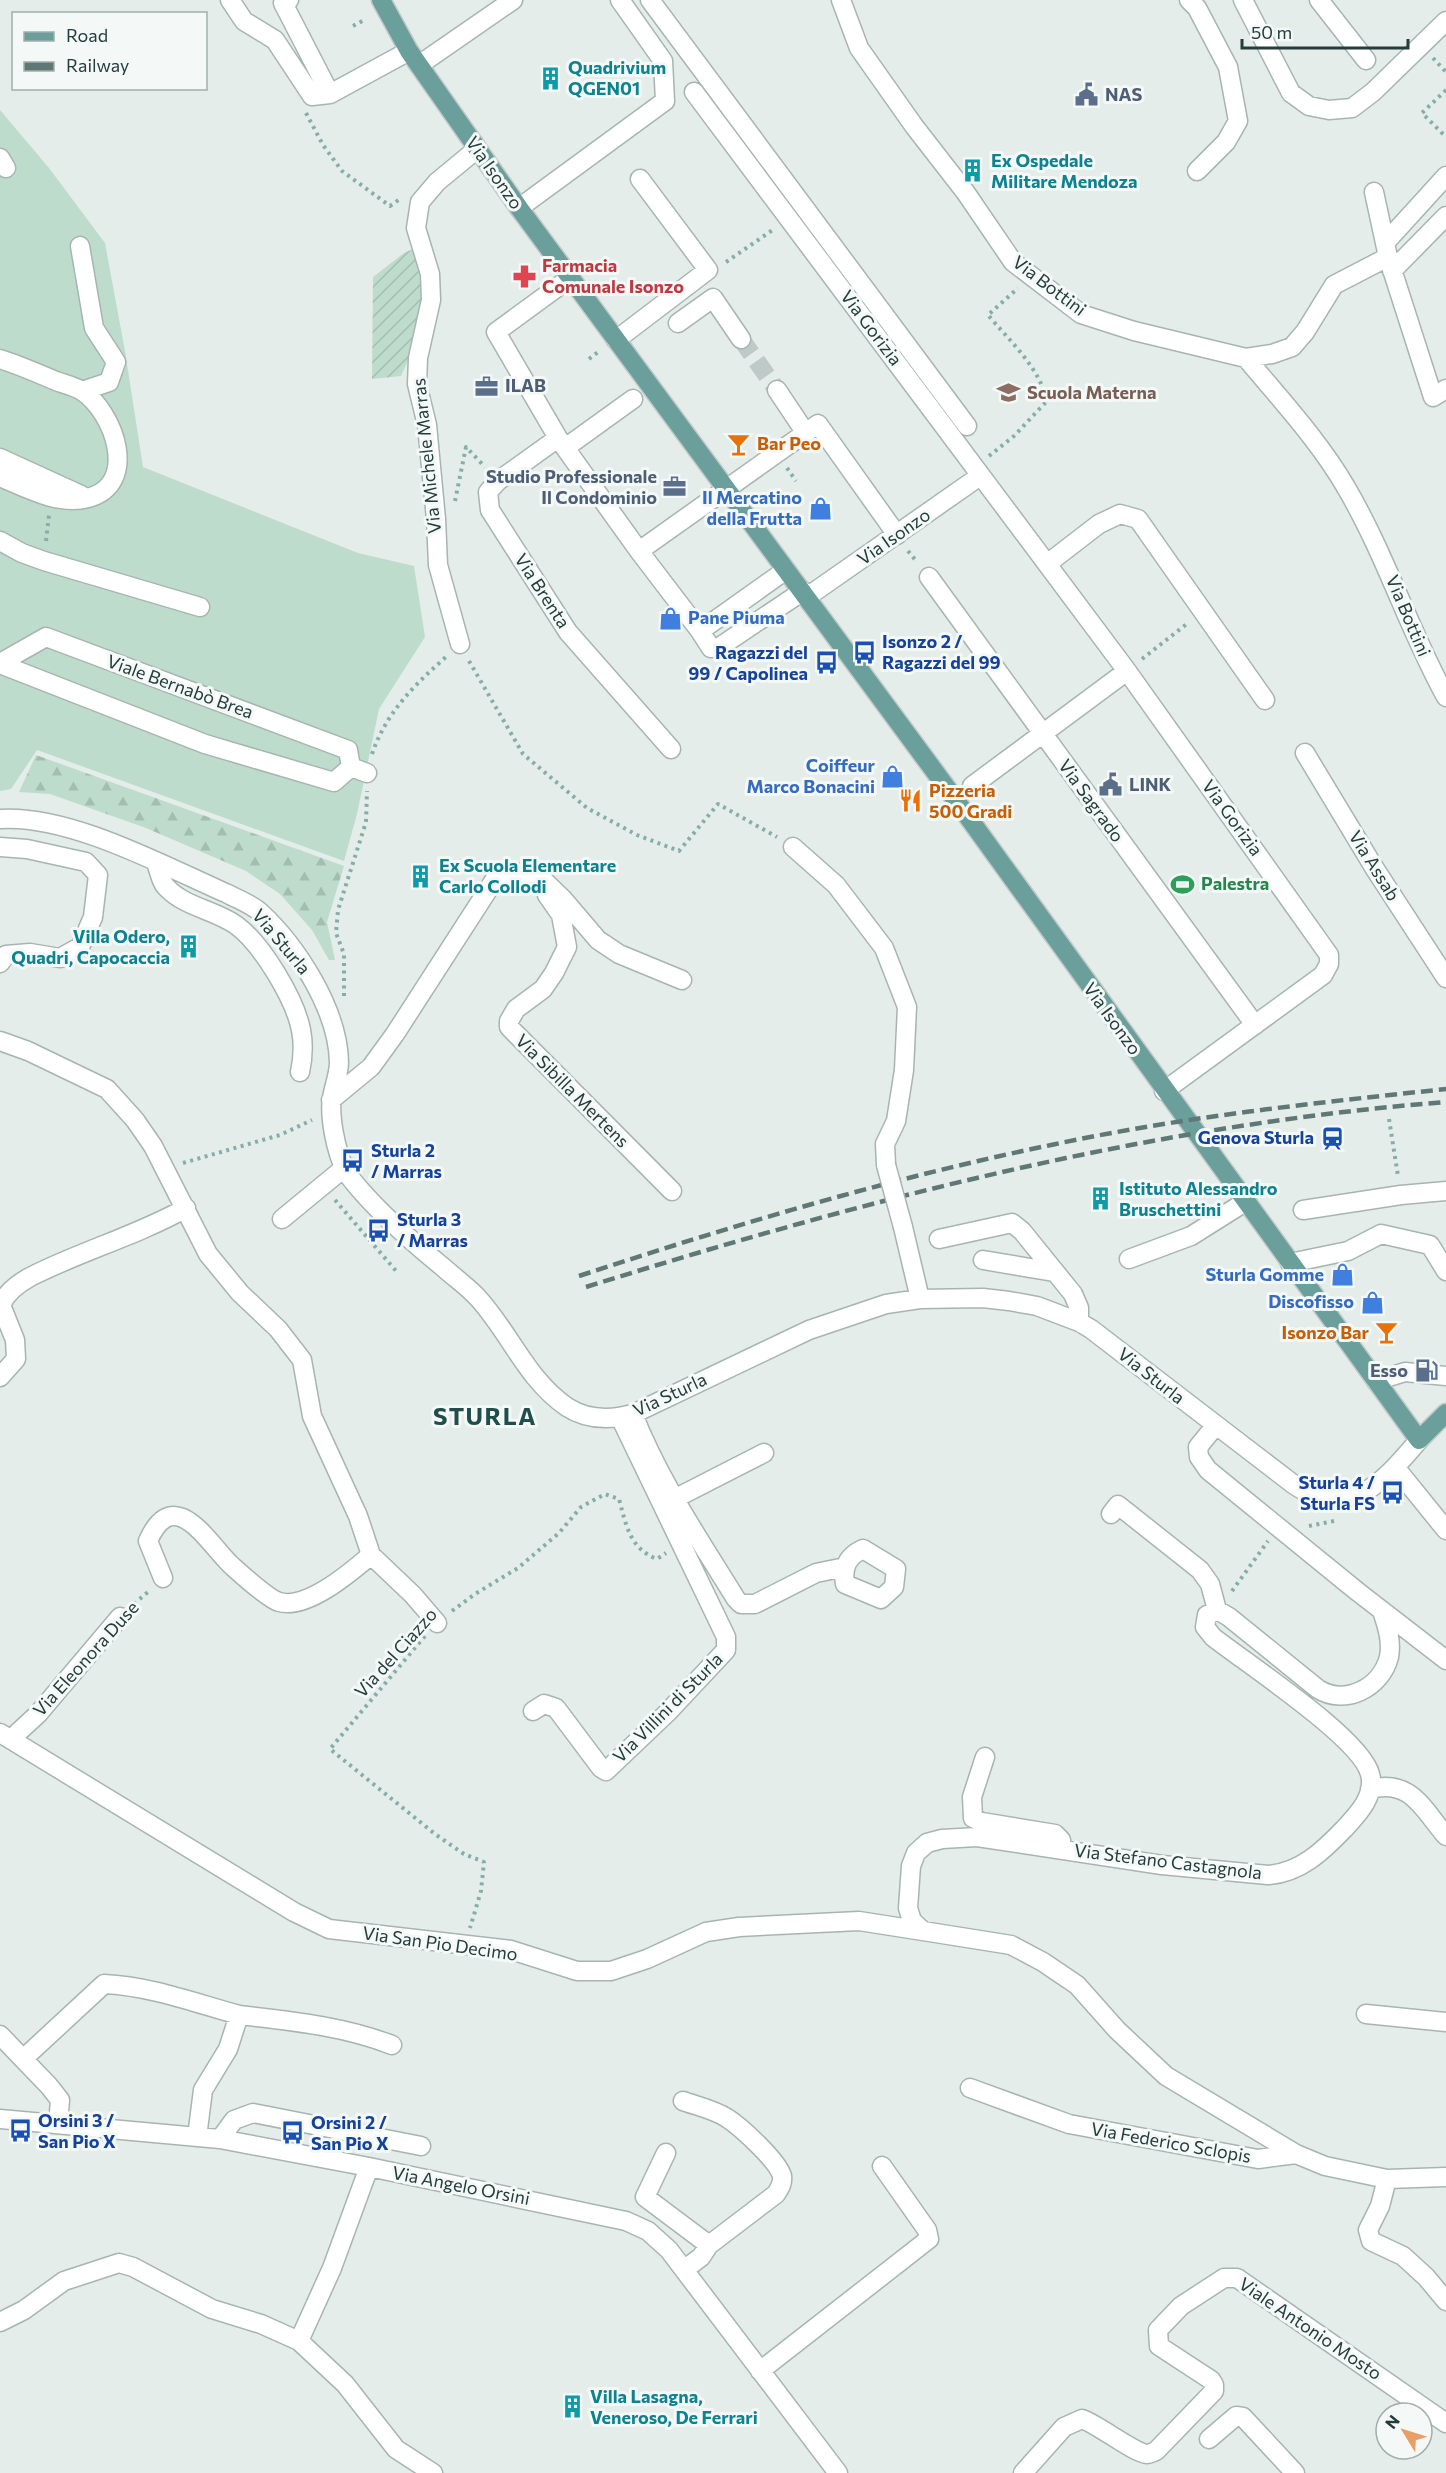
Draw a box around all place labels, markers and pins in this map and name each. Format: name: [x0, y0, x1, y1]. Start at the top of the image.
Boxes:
place label: Quadrivium QGEN01: [568, 56, 666, 99]
building icon: Quadrivium QGEN01: [537, 65, 563, 91]
public building icon: NAS: [1074, 82, 1100, 108]
place label: NAS: [1105, 83, 1142, 105]
place label: Ex Ospedale Militare Mendoza: [991, 149, 1138, 192]
building icon: Ex Ospedale Militare Mendoza: [960, 158, 986, 184]
place label: Farmacia Comunale Isonzo: [542, 254, 684, 297]
pharmacy icon: Farmacia Comunale Isonzo: [511, 263, 537, 289]
office icon: ILAB: [474, 373, 500, 399]
place label: ILAB: [505, 374, 546, 396]
school or university icon: Scuola Materna: [996, 380, 1022, 406]
place label: Scuola Materna: [1027, 381, 1156, 403]
bar icon: Bar Peo: [726, 431, 752, 457]
place label: Bar Peo: [757, 432, 821, 454]
place label: Studio Professionale Il Condominio: [486, 465, 657, 508]
office icon: Studio Professionale Il Condominio: [662, 474, 688, 500]
place label: Il Mercatino della Frutta: [702, 486, 802, 529]
shop icon: Il Mercatino della Frutta: [807, 495, 833, 521]
shop icon: Pane Piuma: [657, 605, 683, 631]
place label: Pane Piuma: [688, 606, 785, 628]
place label: Isonzo 2 / Ragazzi del 99: [882, 630, 1001, 673]
bus stop icon: Isonzo 2 / Ragazzi del 99: [851, 639, 877, 665]
place label: Ragazzi del 99 / Capolinea: [688, 641, 808, 684]
bus stop icon: Ragazzi del 99 / Capolinea: [813, 650, 839, 676]
place label: Coiffeur Marco Bonacini: [747, 754, 876, 797]
shop icon: Coiffeur Marco Bonacini: [880, 763, 906, 789]
public building icon: LINK: [1098, 772, 1124, 798]
place label: LINK: [1129, 773, 1172, 795]
place label: Pizzeria 500 Gradi: [929, 779, 1012, 822]
restaurant icon: Pizzeria 500 Gradi: [898, 788, 924, 814]
place label: Ex Scuola Elementare Carlo Collodi: [439, 854, 616, 897]
building icon: Ex Scuola Elementare Carlo Collodi: [408, 863, 434, 889]
sports icon: Palestra: [1170, 871, 1196, 897]
place label: Palestra: [1201, 872, 1269, 894]
place label: Villa Odero, Quadri, Capocaccia: [11, 925, 170, 968]
building icon: Villa Odero, Quadri, Capocaccia: [175, 934, 201, 960]
station icon: Genova Sturla: [1319, 1125, 1345, 1151]
place label: Genova Sturla: [1198, 1126, 1314, 1148]
place label: Sturla 2 / Marras: [371, 1139, 442, 1182]
bus stop icon: Sturla 2 / Marras: [340, 1148, 366, 1174]
place label: Istituto Alessandro Bruschettini: [1119, 1177, 1278, 1220]
building icon: Istituto Alessandro Bruschettini: [1088, 1186, 1114, 1212]
place label: Sturla 3 / Marras: [397, 1208, 468, 1251]
bus stop icon: Sturla 3 / Marras: [366, 1217, 392, 1243]
shop icon: Sturla Gomme: [1329, 1262, 1355, 1288]
place label: Sturla Gomme: [1205, 1263, 1324, 1285]
shop icon: Discofisso: [1359, 1289, 1385, 1315]
place label: Discofisso: [1268, 1290, 1354, 1312]
bar icon: Isonzo Bar: [1374, 1320, 1400, 1346]
place label: Isonzo Bar: [1282, 1321, 1370, 1343]
fuel station icon: Esso: [1413, 1358, 1439, 1384]
place label: Esso: [1370, 1359, 1408, 1381]
place label: Sturla 4 / Sturla FS: [1299, 1471, 1375, 1514]
bus stop icon: Sturla 4 / Sturla FS: [1380, 1480, 1406, 1506]
place label: Orsini 3 / San Pio X: [38, 2109, 116, 2152]
place label: Orsini 2 / San Pio X: [311, 2111, 389, 2154]
bus stop icon: Orsini 3 / San Pio X: [7, 2118, 33, 2144]
bus stop icon: Orsini 2 / San Pio X: [280, 2120, 306, 2146]
place label: Villa Lasagna, Veneroso, De Ferrari: [590, 2385, 758, 2428]
building icon: Villa Lasagna, Veneroso, De Ferrari: [559, 2394, 585, 2420]

